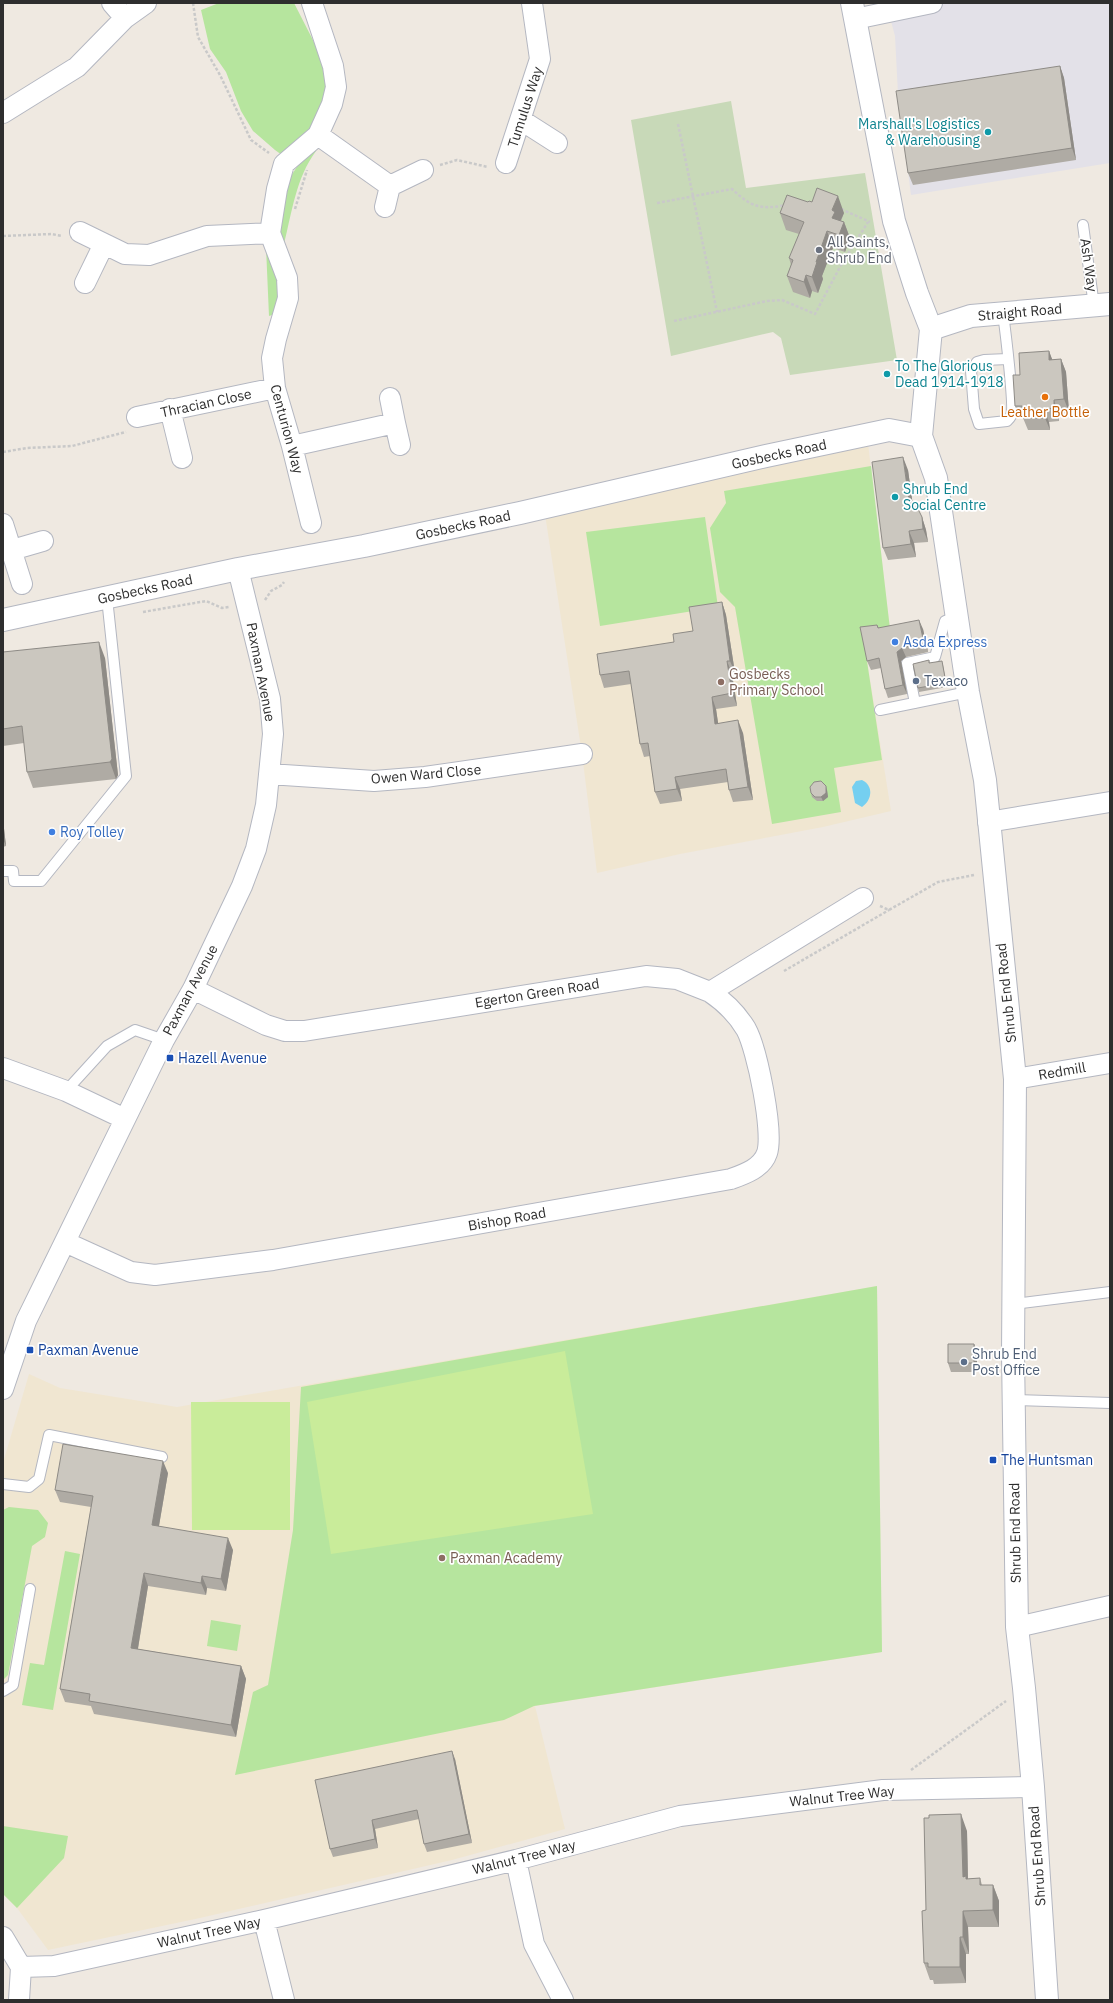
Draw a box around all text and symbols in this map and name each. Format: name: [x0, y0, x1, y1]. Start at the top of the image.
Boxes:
street label: Tumulus Way: [503, 64, 547, 150]
place label: Marshall's Logistics & Warehousing: [858, 115, 981, 149]
marker: Marshall's Logistics & Warehousing: [983, 127, 993, 137]
place label: All Saints, Shrub End: [827, 233, 892, 267]
street label: Ash Way: [1076, 237, 1102, 293]
marker: All Saints, Shrub End: [814, 245, 824, 255]
street label: Straight Road: [977, 299, 1063, 325]
place label: To The Glorious Dead 1914-1918: [895, 357, 1004, 391]
marker: To The Glorious Dead 1914-1918: [882, 369, 892, 379]
street label: Centurion Way: [266, 382, 308, 476]
street label: Thracian Close: [159, 385, 253, 421]
marker: Leather Bottle: [1040, 392, 1050, 402]
place label: Leather Bottle: [1000, 403, 1090, 421]
street label: Gosbecks Road: [730, 435, 828, 473]
place label: Shrub End Social Centre: [903, 480, 986, 514]
marker: Shrub End Social Centre: [890, 492, 900, 502]
street label: Gosbecks Road: [414, 506, 512, 544]
street label: Gosbecks Road: [96, 570, 194, 608]
street label: Paxman Avenue: [243, 621, 279, 723]
place label: Asda Express: [903, 633, 988, 651]
marker: Asda Express: [890, 637, 900, 647]
place label: Gosbecks Primary School: [729, 665, 824, 699]
place label: Texaco: [924, 672, 968, 690]
marker: Texaco: [911, 676, 921, 686]
marker: Gosbecks Primary School: [716, 677, 726, 687]
street label: Owen Ward Close: [370, 760, 482, 788]
place label: Roy Tolley: [60, 823, 124, 841]
marker: Roy Tolley: [47, 827, 57, 837]
street label: Paxman Avenue: [158, 941, 222, 1039]
street label: Shrub End Road: [992, 942, 1020, 1044]
street label: Egerton Green Road: [473, 974, 601, 1012]
place label: Hazell Avenue: [178, 1049, 267, 1067]
marker: Hazell Avenue: [165, 1053, 175, 1063]
street label: Redmill: [1037, 1058, 1087, 1084]
street label: Bishop Road: [467, 1203, 547, 1235]
place label: Paxman Avenue: [38, 1341, 139, 1359]
marker: Paxman Avenue: [25, 1345, 35, 1355]
place label: Shrub End Post Office: [972, 1345, 1040, 1379]
marker: Shrub End Post Office: [959, 1357, 969, 1367]
place label: The Huntsman: [1001, 1451, 1093, 1469]
marker: The Huntsman: [988, 1455, 998, 1465]
street label: Shrub End Road: [1005, 1483, 1025, 1583]
place label: Paxman Academy: [450, 1549, 562, 1567]
marker: Paxman Academy: [437, 1553, 447, 1563]
street label: Walnut Tree Way: [789, 1782, 895, 1810]
street label: Shrub End Road: [1025, 1805, 1049, 1907]
street label: Walnut Tree Way: [471, 1835, 577, 1879]
street label: Walnut Tree Way: [155, 1912, 263, 1952]

